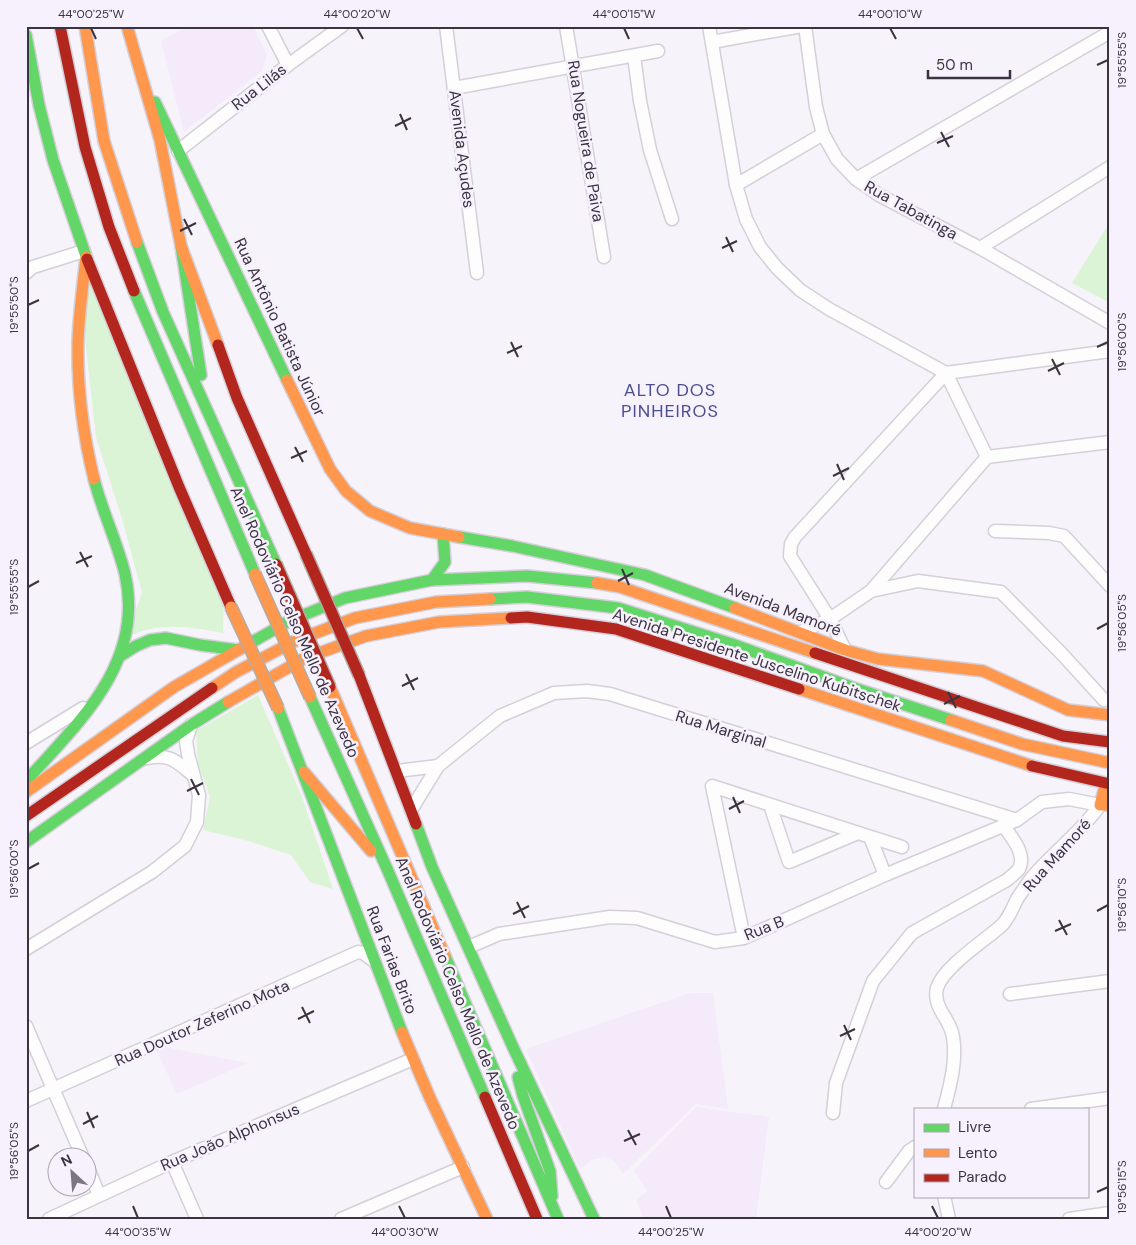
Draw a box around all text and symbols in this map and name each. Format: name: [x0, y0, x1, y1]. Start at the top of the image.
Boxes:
text: 44°00'25"W: [58, 6, 124, 22]
text: 44°00'20"W: [323, 6, 391, 22]
text: 44°00'15"W: [593, 6, 656, 22]
text: 44°00'10"W: [858, 6, 922, 22]
text: 19°55'55"S: [1114, 32, 1130, 88]
scale bar: [928, 48, 1011, 80]
text: 50 m: [936, 55, 973, 75]
street label: Rua Lilás: [227, 59, 291, 115]
street label: Rua Nogueira de Paiva: [563, 59, 609, 223]
street label: Avenida Açudes: [444, 89, 480, 209]
street label: Rua Tabatinga: [861, 176, 961, 244]
street label: Rua Antônio Batista Júnior: [229, 234, 331, 420]
text: 19°55'50"S: [6, 276, 22, 334]
text: 19°56'00"S: [1114, 312, 1130, 372]
district label: ALTO DOS PINHEIROS: [621, 378, 719, 423]
street label: Anel Rodoviário Celso Mello de Azevedo: [225, 483, 365, 761]
text: 19°55'55"S: [6, 559, 22, 615]
street label: Avenida Mamoré: [722, 577, 844, 641]
text: 19°56'05"S: [1114, 594, 1130, 652]
street label: Avenida Presidente Juscelino Kubitschek: [610, 603, 904, 717]
street label: Rua Marginal: [673, 705, 769, 753]
street label: Rua Mamoré: [1018, 814, 1096, 896]
text: 19°56'00"S: [6, 839, 22, 899]
street label: Anel Rodoviário Celso Mello de Azevedo: [391, 853, 525, 1133]
text: 19°56'10"S: [1114, 878, 1130, 932]
street label: Rua Farias Brito: [362, 903, 422, 1017]
street label: Rua B: [741, 911, 787, 945]
street label: Rua Doutor Zeferino Mota: [111, 975, 293, 1071]
street label: Rua João Alphonsus: [157, 1098, 303, 1176]
legend: [914, 1108, 1088, 1198]
text: Livre: [958, 1117, 991, 1137]
text: 19°56'05"S: [6, 1122, 22, 1180]
text: Lento: [958, 1143, 997, 1163]
north arrow: [48, 1148, 98, 1198]
text: N: [58, 1150, 75, 1171]
text: 19°56'15"S: [1114, 1160, 1130, 1214]
text: Parado: [958, 1167, 1007, 1187]
text: 44°00'35"W: [105, 1224, 172, 1240]
text: 44°00'30"W: [371, 1224, 439, 1240]
text: 44°00'25"W: [638, 1224, 704, 1240]
text: 44°00'20"W: [904, 1224, 972, 1240]

